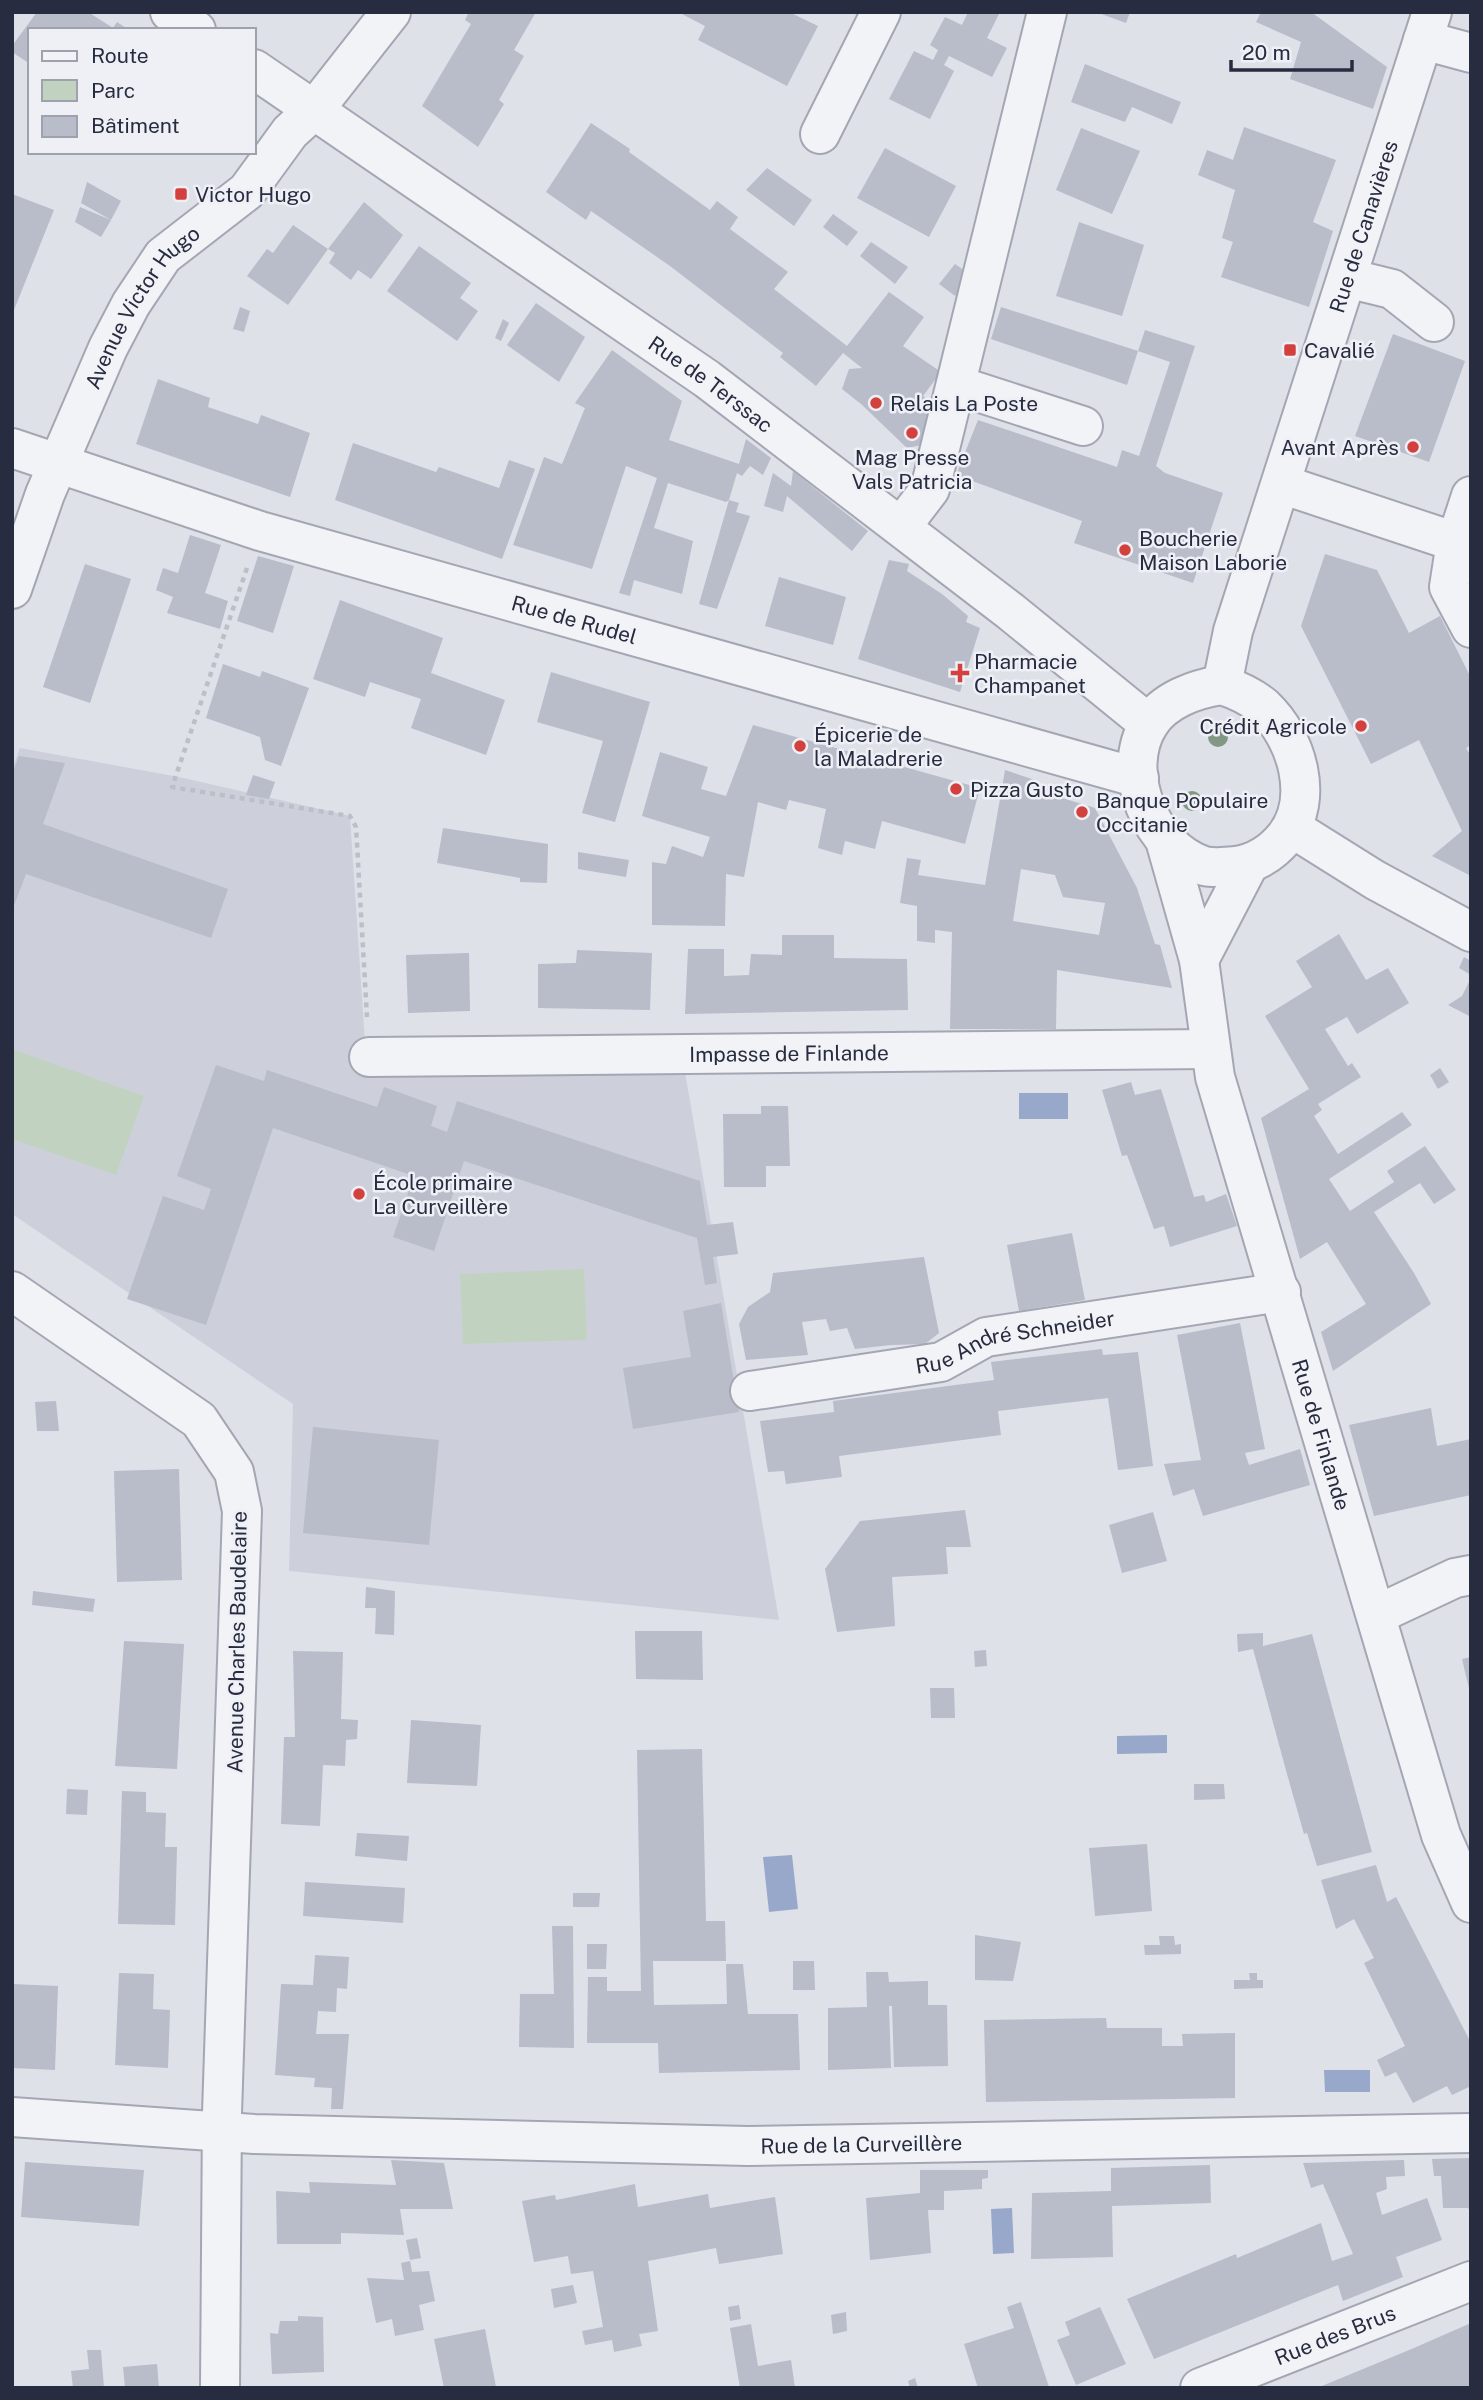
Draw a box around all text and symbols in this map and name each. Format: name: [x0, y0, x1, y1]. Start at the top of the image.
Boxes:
legend: [28, 28, 256, 154]
scale bar: [1231, 28, 1352, 72]
text: 20 m: [1242, 40, 1291, 65]
text: Route: [91, 43, 149, 68]
text: Parc: [91, 78, 135, 103]
text: Bâtiment: [91, 113, 180, 138]
street label: Rue de Canavières: [1324, 137, 1402, 316]
place label: Victor Hugo: [195, 182, 311, 207]
marker: Victor Hugo: [173, 186, 189, 202]
street label: Avenue Victor Hugo: [79, 220, 204, 392]
street label: Rue de Terssac: [644, 330, 778, 438]
place label: Cavalié: [1304, 338, 1375, 363]
marker: Cavalié: [1282, 342, 1298, 358]
place label: Relais La Poste: [890, 391, 1038, 416]
marker: Relais La Poste: [868, 395, 884, 411]
marker: Mag Presse Vals Patricia: [904, 425, 920, 441]
place label: Avant Après: [1281, 435, 1399, 460]
marker: Avant Après: [1405, 439, 1421, 455]
place label: Mag Presse Vals Patricia: [852, 445, 972, 494]
place label: Boucherie Maison Laborie: [1139, 526, 1287, 575]
marker: Boucherie Maison Laborie: [1117, 542, 1133, 558]
street label: Rue de Rudel: [509, 590, 640, 649]
place label: Pharmacie Champanet: [974, 649, 1086, 698]
marker: Pharmacie Champanet: [952, 665, 968, 681]
place label: Crédit Agricole: [1199, 714, 1347, 739]
marker: Crédit Agricole: [1353, 718, 1369, 734]
place label: Épicerie de la Maladrerie: [814, 722, 943, 771]
marker: Épicerie de la Maladrerie: [792, 738, 808, 754]
place label: Pizza Gusto: [970, 777, 1084, 802]
marker: Pizza Gusto: [948, 781, 964, 797]
place label: Banque Populaire Occitanie: [1096, 788, 1268, 837]
marker: Banque Populaire Occitanie: [1074, 804, 1090, 820]
street label: Impasse de Finlande: [689, 1040, 889, 1066]
place label: École primaire La Curveillère: [373, 1170, 513, 1219]
marker: École primaire La Curveillère: [351, 1186, 367, 1202]
street label: Rue André Schneider: [914, 1305, 1116, 1378]
street label: Rue de Finlande: [1287, 1356, 1356, 1513]
street label: Avenue Charles Baudelaire: [222, 1511, 252, 1773]
street label: Rue de la Curveillère: [760, 2130, 962, 2158]
street label: Rue des Brus: [1271, 2300, 1399, 2370]

